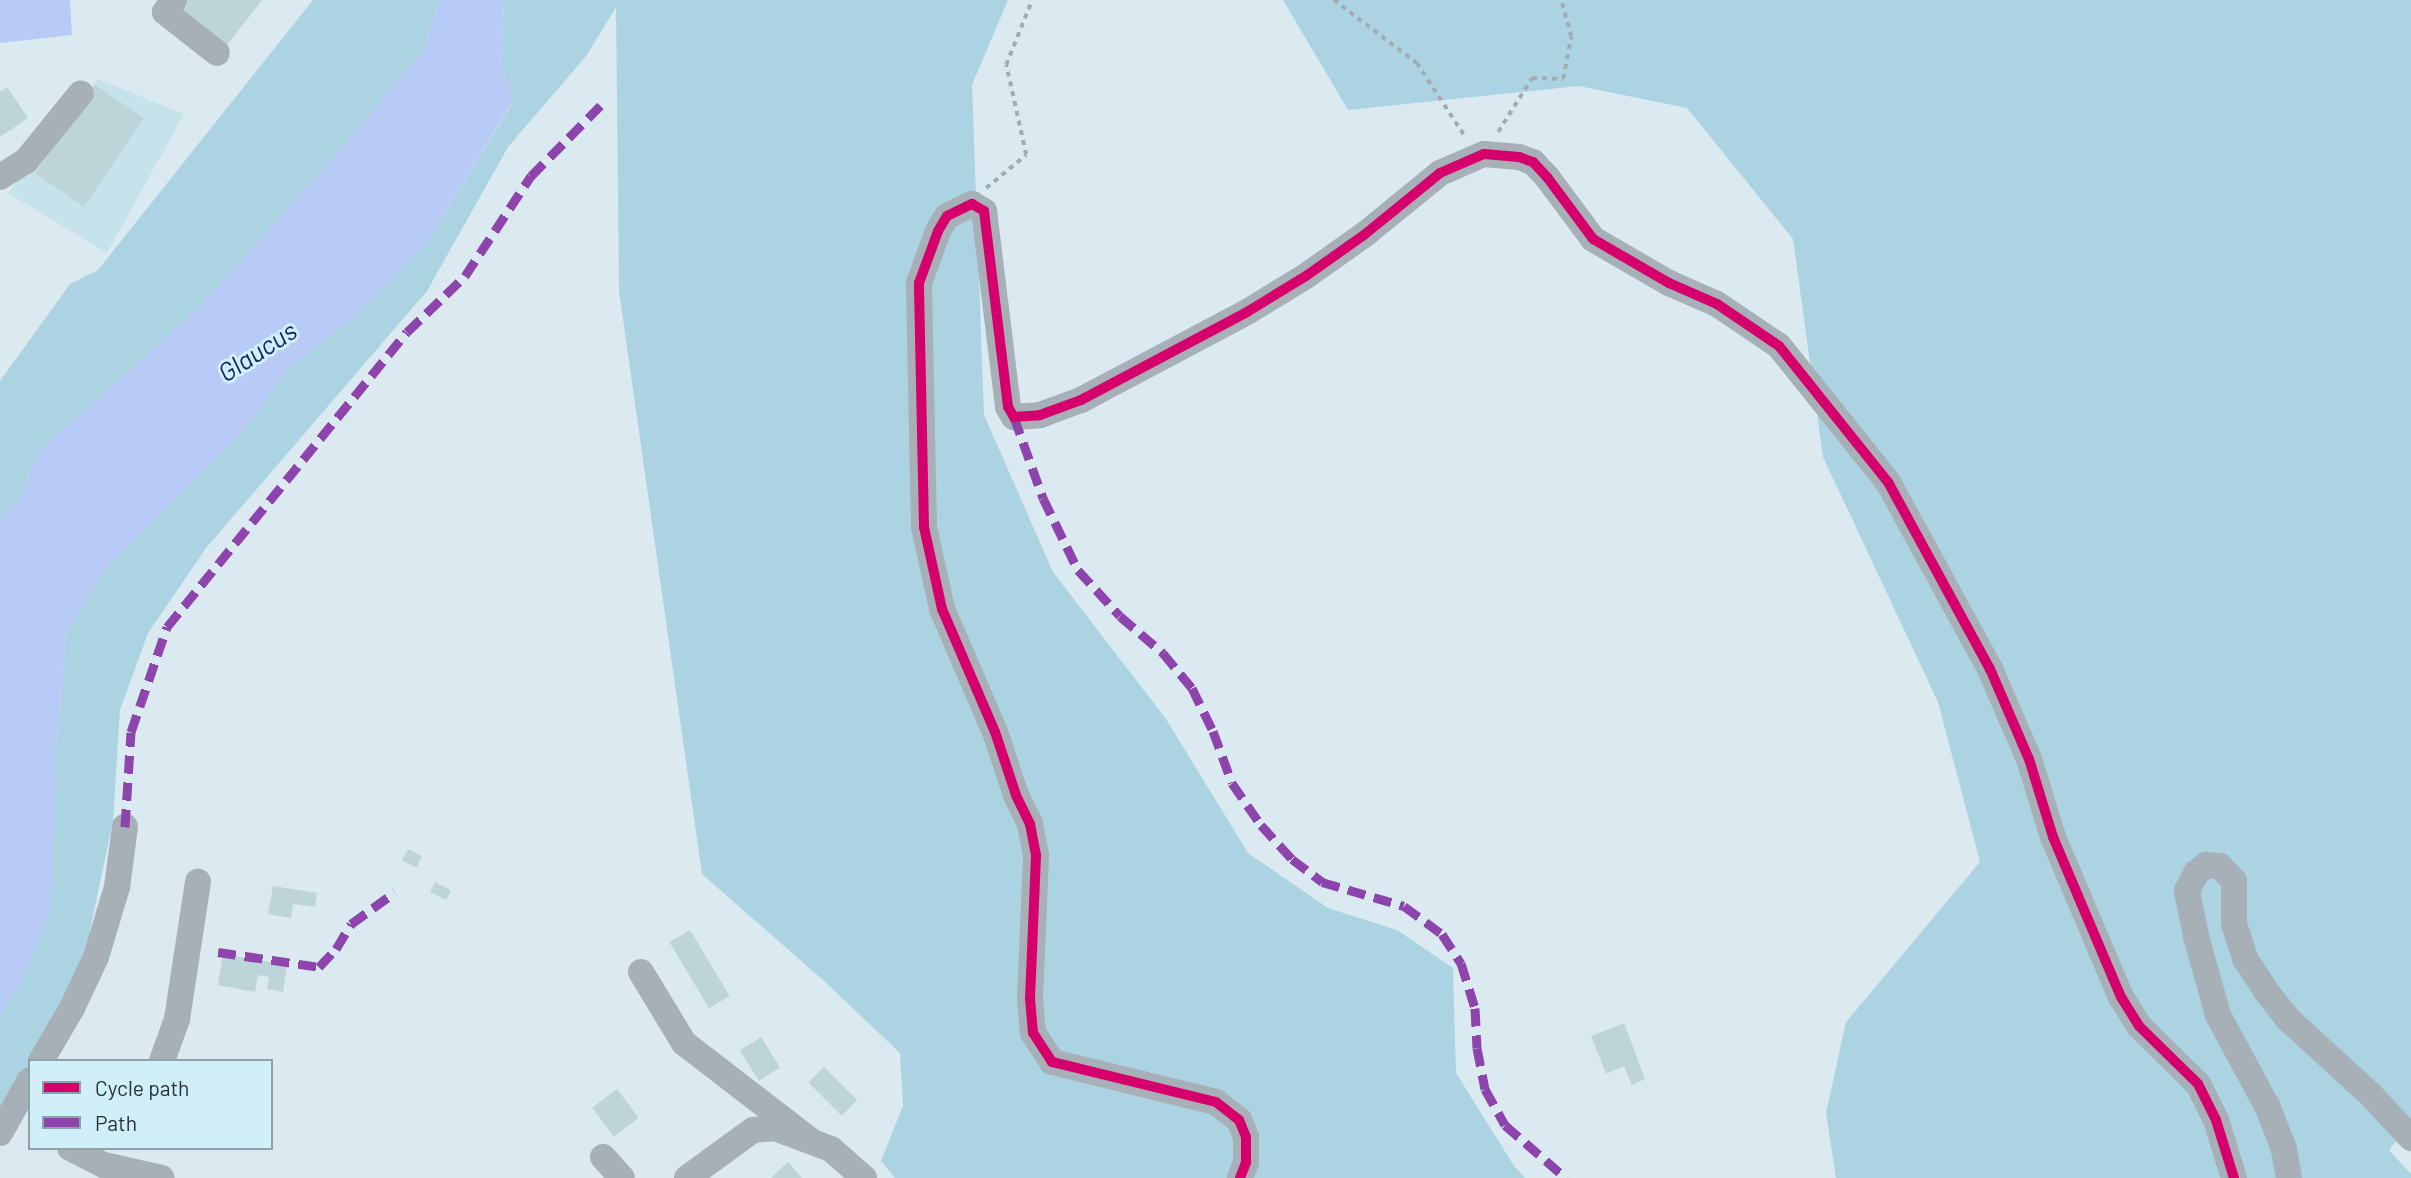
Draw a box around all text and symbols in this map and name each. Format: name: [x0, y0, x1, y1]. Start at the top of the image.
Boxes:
water label: Glaucus: [212, 314, 302, 388]
legend: [28, 1059, 273, 1150]
text: Cycle path: [95, 1075, 189, 1100]
text: Path: [95, 1110, 137, 1135]

